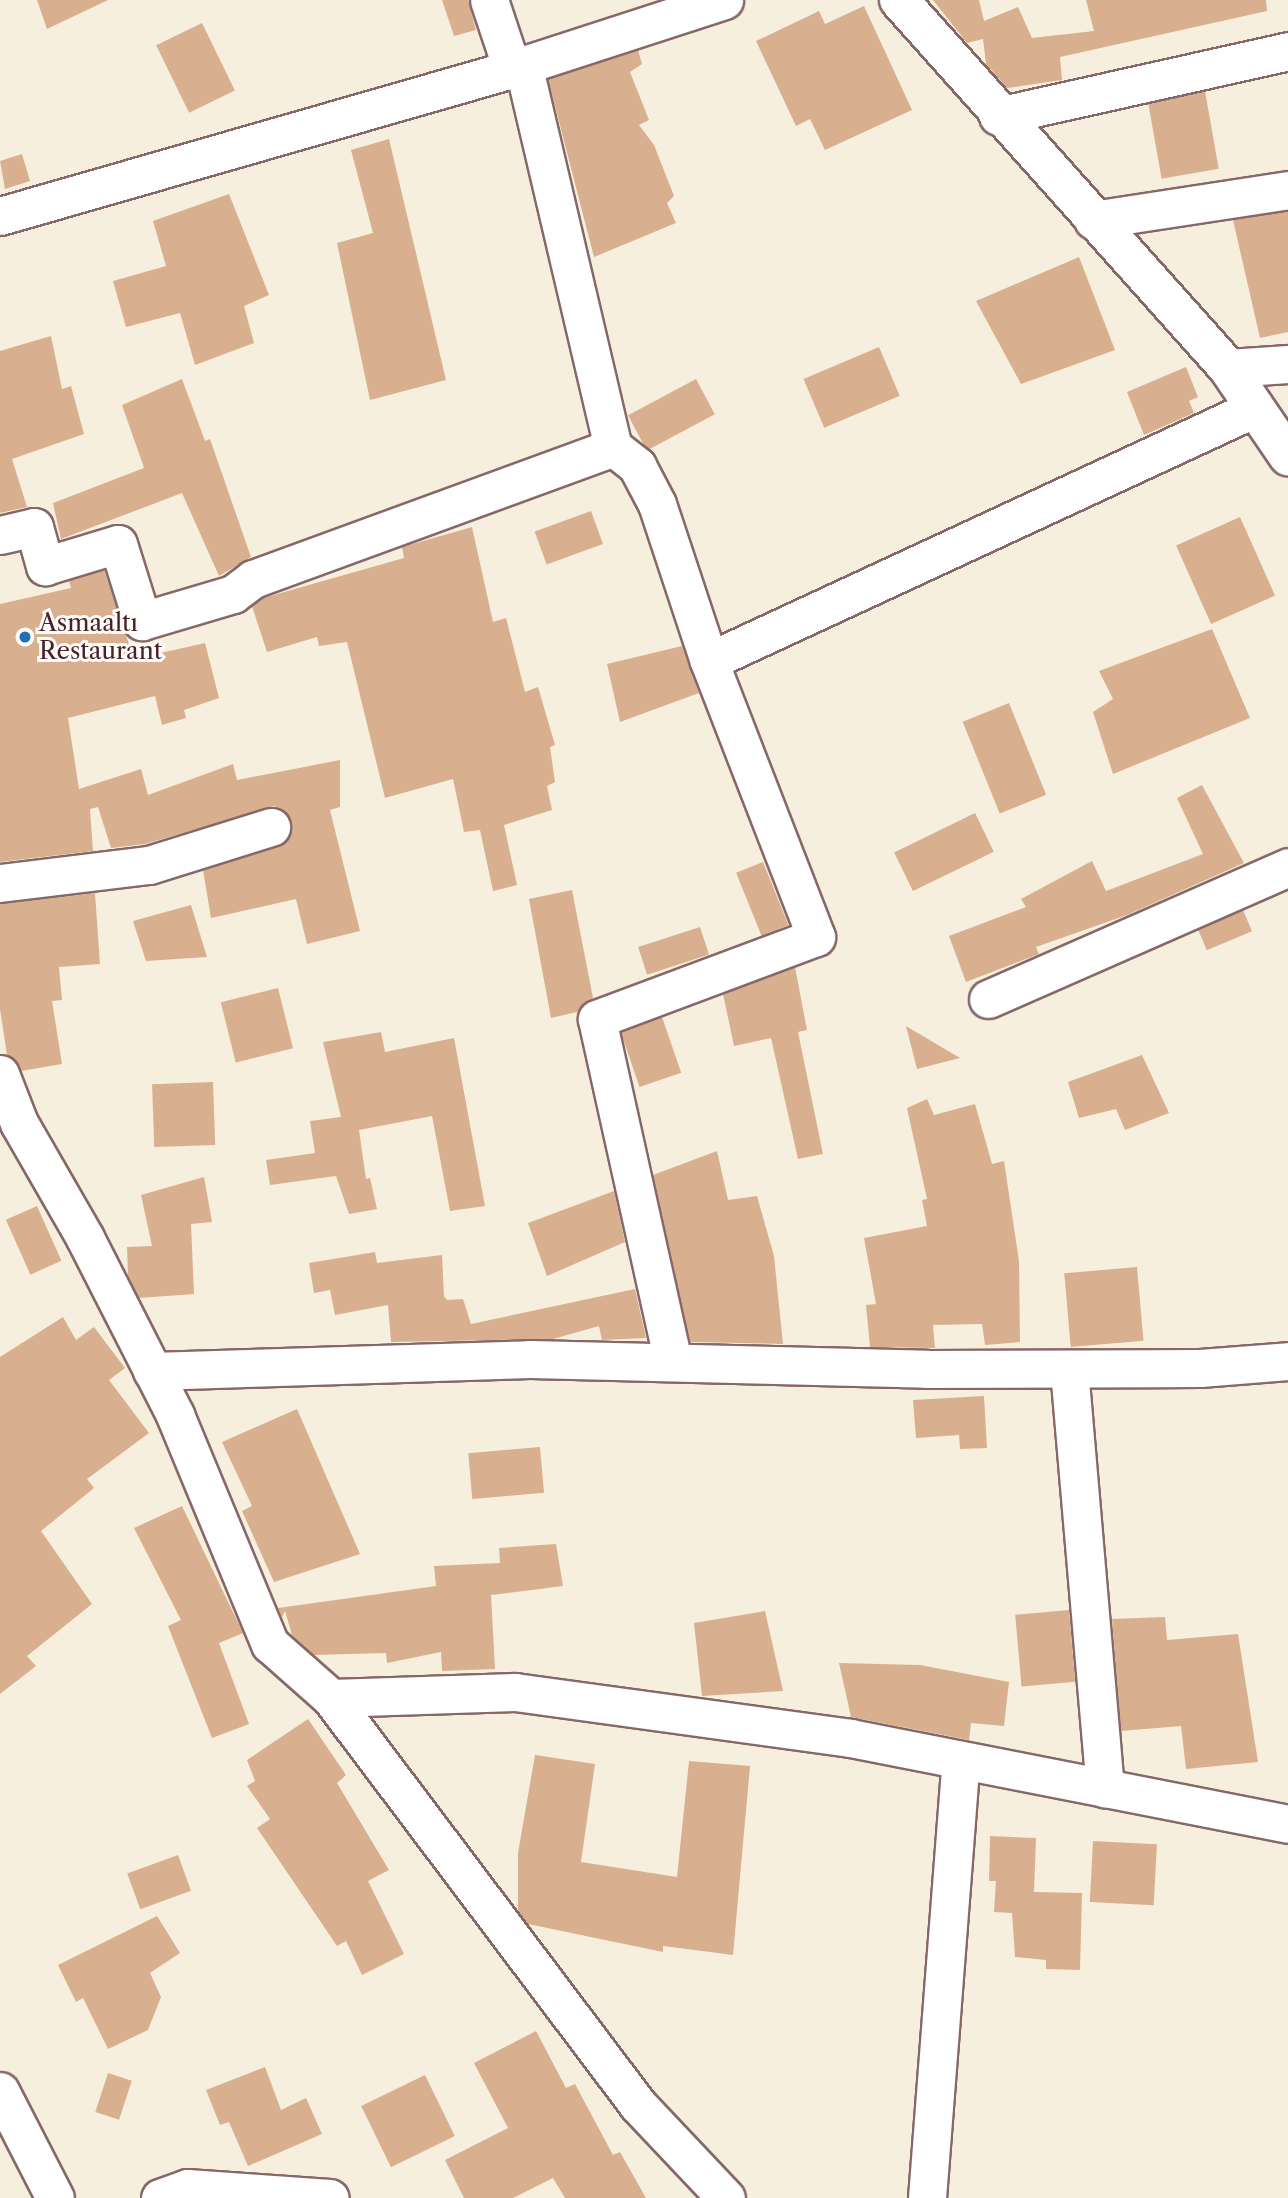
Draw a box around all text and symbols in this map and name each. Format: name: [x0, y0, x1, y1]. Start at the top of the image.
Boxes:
place label: Asmaaltı Restaurant: [39, 609, 162, 665]
marker: Asmaaltı Restaurant: [17, 629, 33, 645]

